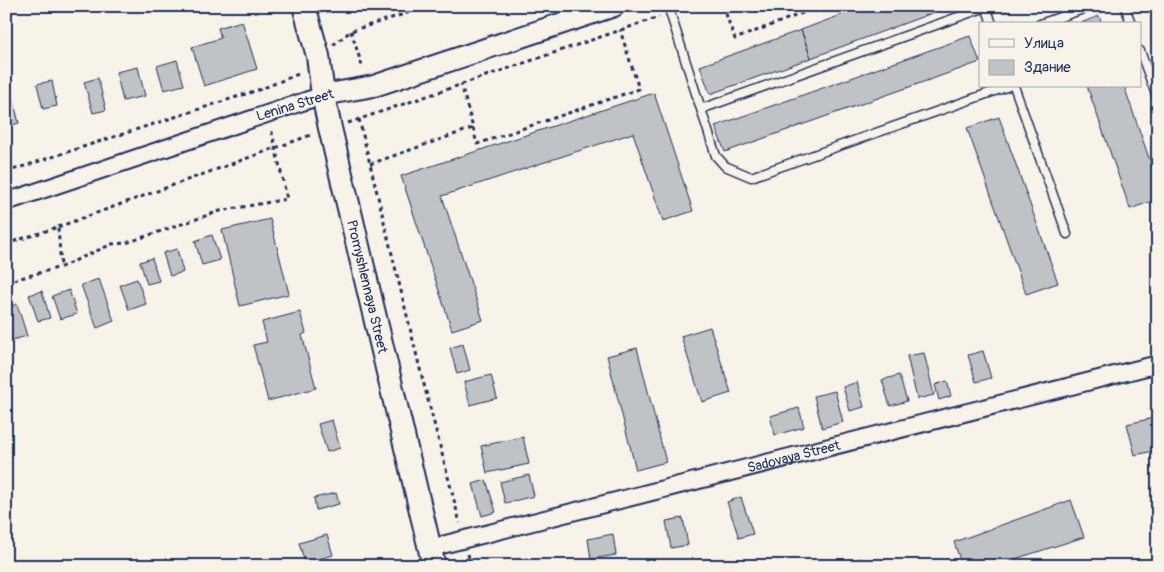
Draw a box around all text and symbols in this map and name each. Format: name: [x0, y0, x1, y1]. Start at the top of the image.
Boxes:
legend: [979, 22, 1142, 88]
text: Улица: [1024, 34, 1064, 53]
text: Здание: [1024, 58, 1071, 77]
street label: Lenina Street: [254, 85, 336, 125]
street label: Promyshlennaya Street: [344, 218, 392, 355]
street label: Sadovaya Street: [745, 436, 842, 476]

